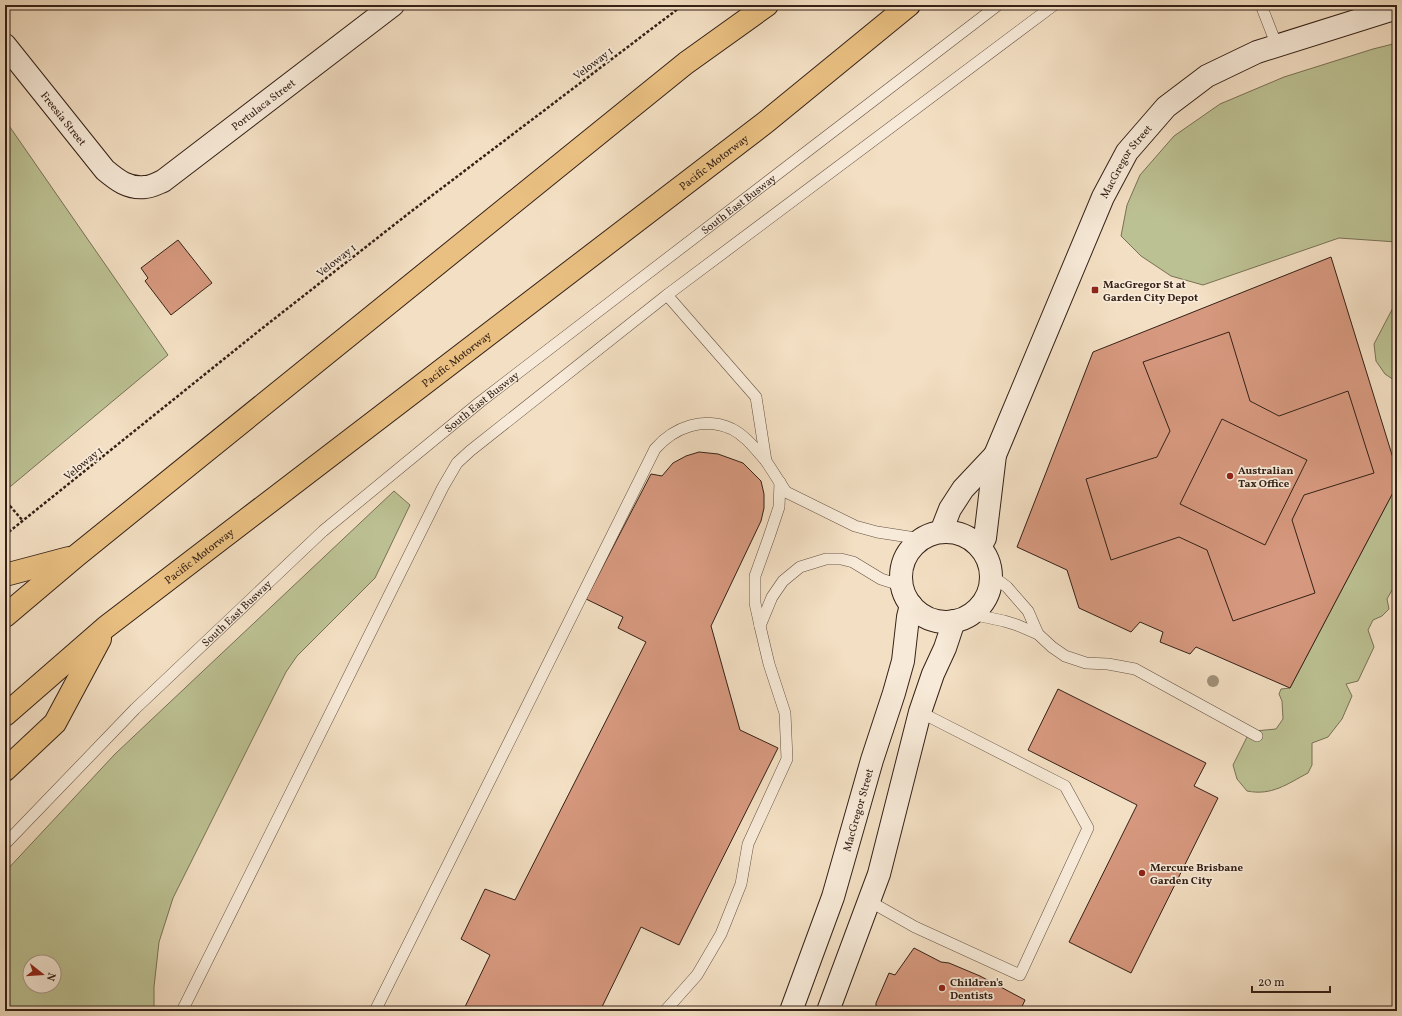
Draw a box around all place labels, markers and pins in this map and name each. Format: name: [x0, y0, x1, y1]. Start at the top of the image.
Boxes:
place label: MacGregor St at Garden City Depot: [1103, 278, 1198, 306]
marker: MacGregor St at Garden City Depot: [1090, 285, 1100, 295]
place label: Australian Tax Office: [1238, 464, 1293, 492]
marker: Australian Tax Office: [1225, 471, 1235, 481]
place label: Mercure Brisbane Garden City: [1150, 861, 1243, 889]
marker: Mercure Brisbane Garden City: [1137, 868, 1147, 878]
place label: Children's Dentists: [950, 976, 1003, 1004]
marker: Children's Dentists: [937, 983, 947, 993]

